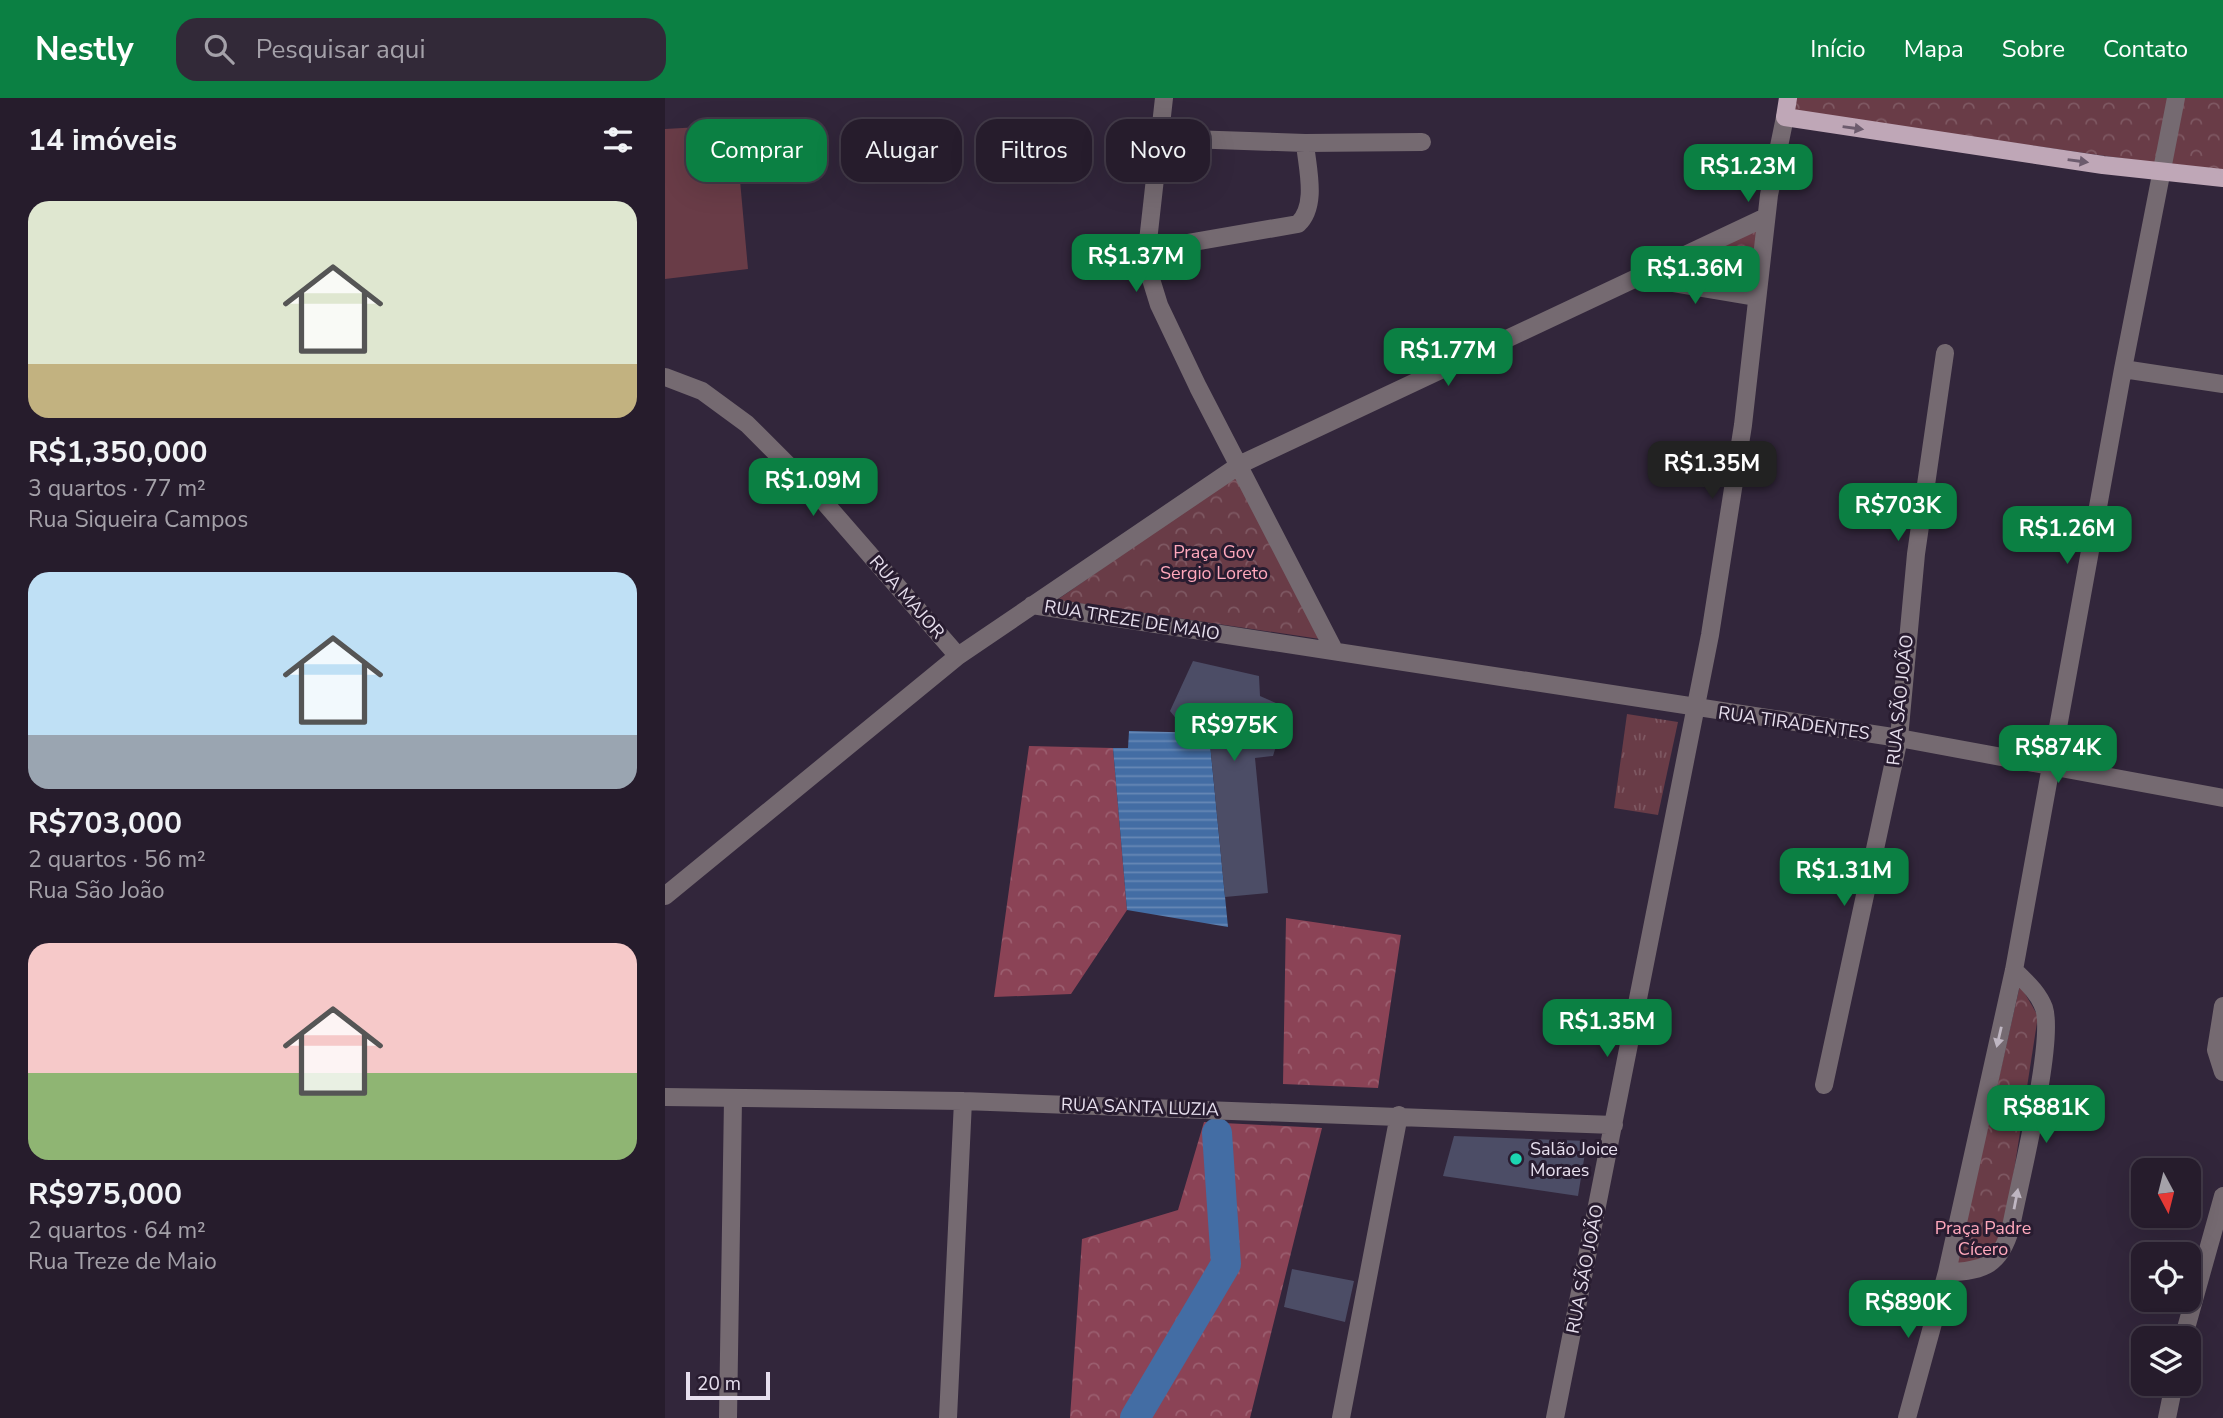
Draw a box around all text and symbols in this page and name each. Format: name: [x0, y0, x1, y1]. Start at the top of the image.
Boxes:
search box: [176, 18, 666, 81]
text: Nestly: [35, 27, 134, 72]
icon: search: [200, 30, 238, 68]
text: Pesquisar aqui: [256, 32, 425, 67]
text: Início: [1810, 33, 1866, 65]
text: Mapa: [1904, 33, 1964, 65]
text: Sobre: [2002, 33, 2065, 65]
text: Contato: [2103, 33, 2188, 65]
chip: Comprar: [686, 119, 827, 182]
chip: Alugar: [841, 119, 962, 182]
chip: Filtros: [976, 119, 1092, 182]
chip: Novo: [1106, 119, 1210, 182]
text: 14 imóveis: [28, 120, 177, 161]
icon: filters: [599, 121, 637, 159]
one-way arrow: [1842, 122, 1864, 133]
pin: R$1.23M: [1683, 144, 1813, 204]
text: R$1.23M: [1700, 151, 1796, 182]
one-way arrow: [2067, 156, 2089, 167]
pin: R$1.37M: [1071, 234, 1201, 294]
text: R$1.37M: [1088, 241, 1184, 272]
icon: home: [270, 246, 396, 372]
pin: R$1.36M: [1630, 246, 1760, 306]
text: R$1.36M: [1647, 253, 1743, 284]
pin: R$1.77M: [1383, 328, 1513, 388]
text: R$1.77M: [1400, 335, 1496, 366]
text: R$1,350,000: [28, 432, 207, 473]
pin: R$1.35M: [1647, 442, 1777, 501]
text: R$1.35M: [1664, 448, 1760, 479]
pin: R$1.09M: [748, 458, 878, 518]
text: R$1.09M: [765, 465, 861, 496]
text: 3 quartos · 77 m²: [28, 473, 206, 504]
pin: R$703K: [1841, 484, 1955, 543]
text: R$703K: [1855, 490, 1941, 521]
text: Rua Siqueira Campos: [28, 504, 248, 535]
pin: R$1.26M: [2002, 506, 2132, 566]
text: R$1.26M: [2019, 513, 2115, 544]
park label: Praça Gov Sergio Loreto: [1160, 540, 1268, 585]
street label: RUA MAJOR: [864, 550, 950, 644]
street label: RUA TREZE DE MAIO: [1043, 594, 1221, 646]
icon: home: [270, 617, 396, 743]
street label: RUA SÃO JOÃO: [1881, 633, 1919, 767]
street label: RUA TIRADENTES: [1717, 700, 1871, 746]
pin: R$975K: [1177, 704, 1291, 763]
text: R$975K: [1191, 710, 1277, 741]
pin: R$874K: [2001, 726, 2115, 785]
text: R$874K: [2015, 732, 2101, 763]
text: R$703,000: [28, 803, 182, 844]
text: 2 quartos · 56 m²: [28, 844, 206, 875]
pin: R$1.31M: [1779, 848, 1909, 908]
text: R$1.31M: [1796, 855, 1892, 886]
text: Rua São João: [28, 875, 165, 906]
icon: home: [270, 988, 396, 1114]
pin: R$1.35M: [1542, 1000, 1672, 1059]
text: R$1.35M: [1559, 1006, 1655, 1037]
one-way arrow: [1994, 1026, 2005, 1048]
pin: R$881K: [1989, 1086, 2103, 1145]
street label: RUA SANTA LUZIA: [1061, 1092, 1219, 1122]
text: R$881K: [2003, 1092, 2089, 1123]
place label: Salão Joice Moraes: [1530, 1137, 1618, 1182]
marker: Salão Joice Moraes: [1508, 1151, 1524, 1167]
north arrow: [2131, 1158, 2201, 1228]
map controls: [2131, 1158, 2201, 1396]
text: R$975,000: [28, 1174, 182, 1215]
one-way arrow: [2011, 1188, 2022, 1210]
street label: RUA SÃO JOÃO: [1561, 1202, 1609, 1336]
text: 2 quartos · 64 m²: [28, 1215, 206, 1246]
park label: Praça Padre Cícero: [1935, 1216, 2031, 1261]
button: locate: [2131, 1242, 2201, 1312]
text: Rua Treze de Maio: [28, 1246, 217, 1277]
pin: R$890K: [1851, 1280, 1965, 1340]
text: R$890K: [1865, 1287, 1951, 1318]
button: layers: [2131, 1326, 2201, 1396]
scale bar: [686, 1369, 770, 1401]
text: 20 m: [697, 1371, 741, 1397]

